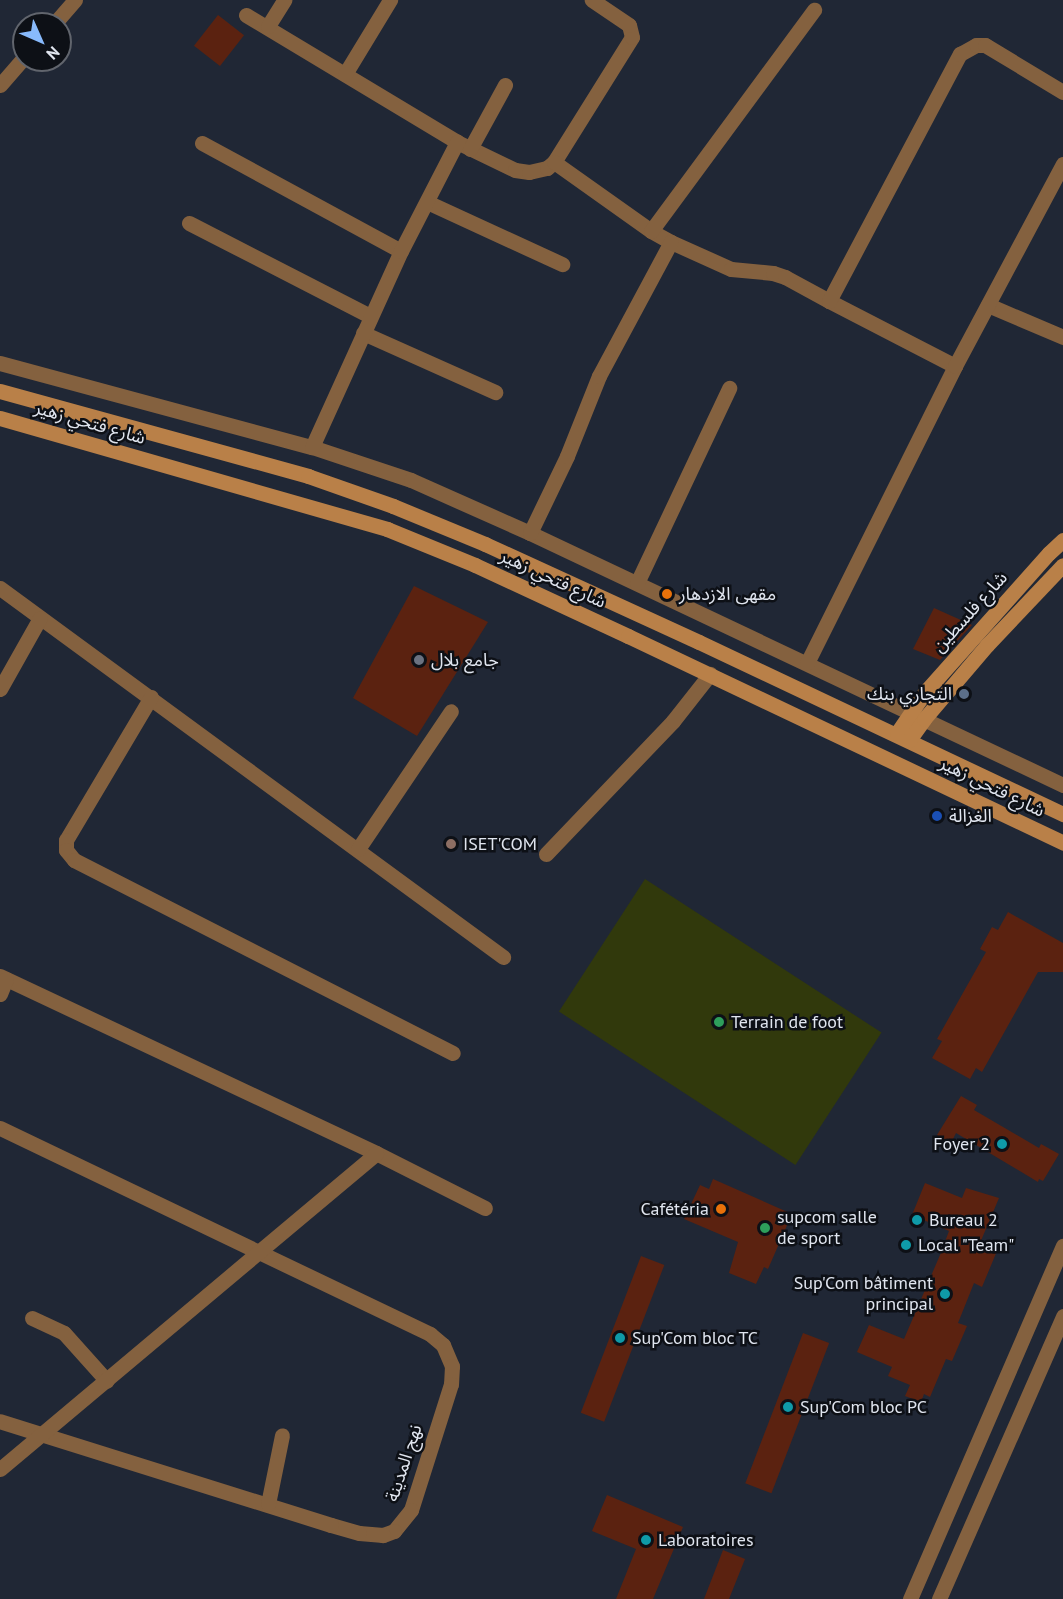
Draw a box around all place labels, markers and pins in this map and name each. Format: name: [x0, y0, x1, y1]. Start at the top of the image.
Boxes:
place label: مقهى الازدهار: [679, 583, 776, 605]
marker: مقهى الازدهار: [660, 587, 674, 601]
place label: جامع بلال: [431, 649, 499, 671]
marker: جامع بلال: [412, 653, 426, 667]
place label: التجاري بنك: [867, 683, 952, 705]
marker: التجاري بنك: [957, 687, 971, 701]
place label: الغزالة: [949, 805, 992, 827]
marker: الغزالة: [930, 809, 944, 823]
place label: ISET'COM: [463, 833, 537, 855]
marker: ISET'COM: [444, 837, 458, 851]
place label: Terrain de foot: [731, 1011, 843, 1033]
marker: Terrain de foot: [712, 1015, 726, 1029]
place label: Foyer 2: [933, 1133, 990, 1155]
marker: Foyer 2: [995, 1137, 1009, 1151]
place label: Cafétéria: [640, 1198, 709, 1220]
marker: Cafétéria: [714, 1202, 728, 1216]
place label: supcom salle de sport: [777, 1207, 877, 1250]
place label: Bureau 2: [929, 1209, 998, 1231]
marker: Bureau 2: [910, 1213, 924, 1227]
marker: supcom salle de sport: [758, 1221, 772, 1235]
place label: Local "Team": [918, 1234, 1015, 1256]
marker: Local "Team": [899, 1238, 913, 1252]
place label: Sup'Com bâtiment principal: [794, 1273, 933, 1316]
marker: Sup'Com bâtiment principal: [938, 1287, 952, 1301]
place label: Sup'Com bloc TC: [632, 1327, 759, 1349]
marker: Sup'Com bloc TC: [613, 1331, 627, 1345]
place label: Sup'Com bloc PC: [800, 1396, 928, 1418]
marker: Sup'Com bloc PC: [781, 1400, 795, 1414]
place label: Laboratoires: [658, 1529, 754, 1551]
marker: Laboratoires: [639, 1533, 653, 1547]

